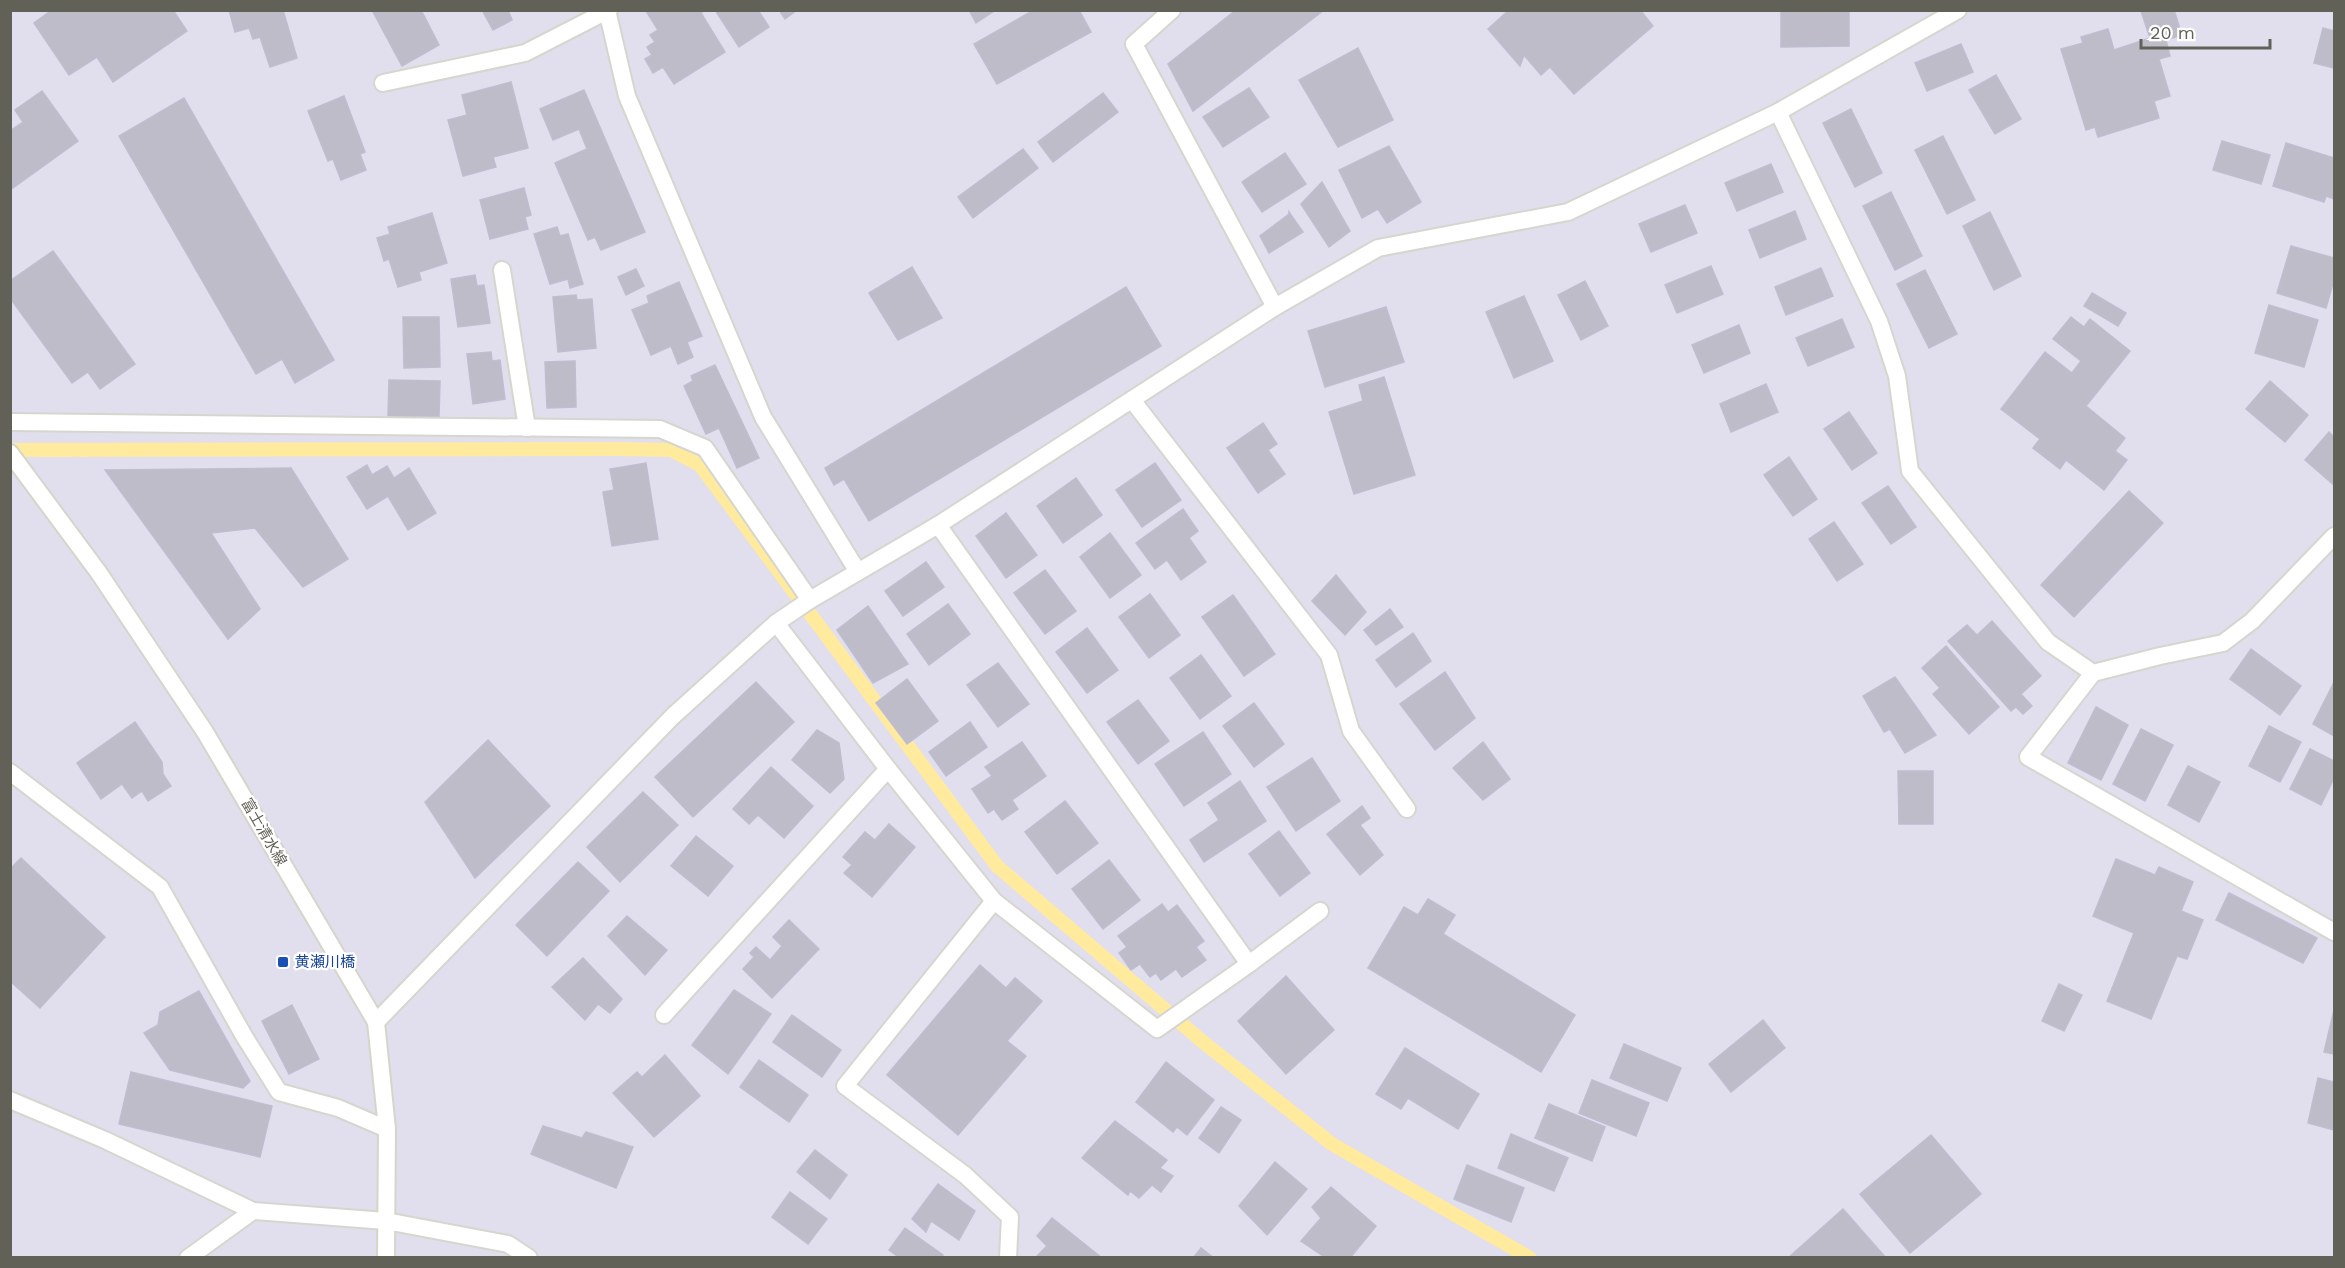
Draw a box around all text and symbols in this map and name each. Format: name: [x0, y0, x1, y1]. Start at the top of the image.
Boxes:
scale bar: [2141, 12, 2270, 50]
text: 20 m: [2150, 22, 2195, 43]
street label: 富士清水線: [237, 795, 291, 869]
place label: 黄瀬川橋: [295, 953, 355, 971]
marker: 黄瀬川橋: [276, 955, 290, 969]

